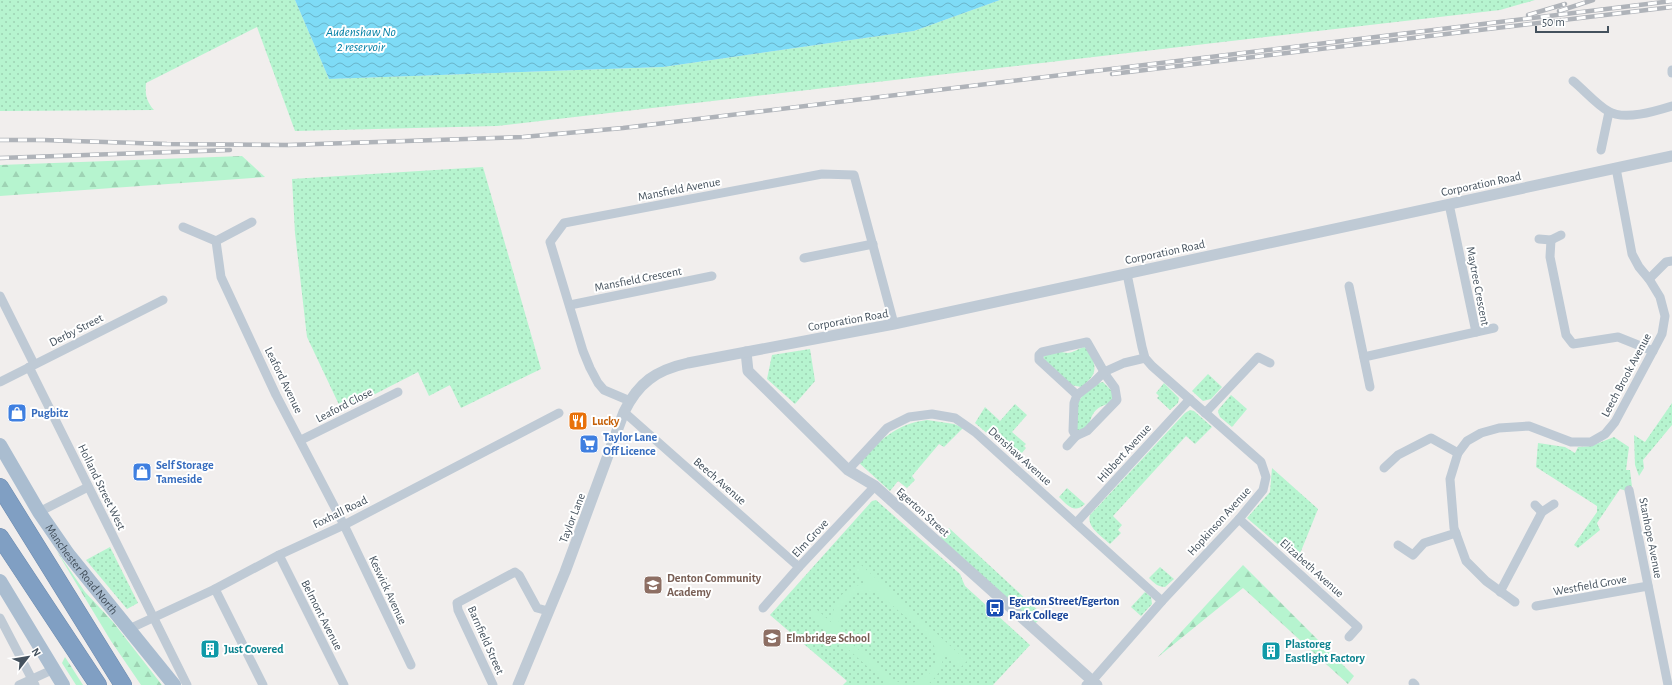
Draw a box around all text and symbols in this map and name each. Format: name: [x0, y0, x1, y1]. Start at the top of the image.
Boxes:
scale bar: [1536, 8, 1608, 34]
text: 50 m: [1542, 16, 1565, 28]
water label: Audenshaw No 2 reservoir: [325, 26, 396, 54]
street label: Corporation Road: [1440, 170, 1522, 198]
street label: Mansfield Avenue: [637, 175, 721, 203]
street label: Corporation Road: [1124, 238, 1206, 266]
street label: Maytree Crescent: [1463, 245, 1492, 327]
street label: Mansfield Crescent: [593, 265, 683, 293]
street label: Corporation Road: [807, 307, 889, 333]
street label: Derby Street: [47, 311, 105, 350]
street label: Leech Brook Avenue: [1599, 331, 1653, 419]
street label: Leaford Avenue: [263, 345, 305, 415]
street label: Leaford Close: [314, 386, 374, 424]
shop icon: Pugbitz: [6, 402, 28, 424]
place label: Pugbitz: [31, 407, 68, 419]
restaurant icon: Lucky: [567, 410, 589, 432]
place label: Lucky: [592, 415, 620, 428]
street label: Hibbert Avenue: [1095, 422, 1153, 484]
street label: Denshaw Avenue: [986, 425, 1054, 487]
place label: Taylor Lane Off Licence: [603, 431, 658, 457]
supermarket icon: Taylor Lane Off Licence: [578, 433, 600, 455]
street label: Holland Street West: [76, 442, 128, 532]
street label: Beech Avenue: [691, 455, 749, 507]
place label: Self Storage Tameside: [156, 459, 214, 485]
shop icon: Self Storage Tameside: [131, 461, 153, 483]
street label: Hopkinson Avenue: [1185, 484, 1253, 558]
street label: Egerton Street: [894, 485, 952, 539]
street label: Taylor Lane: [557, 491, 588, 545]
street label: Foxhall Road: [311, 494, 369, 530]
street label: Stanhope Avenue: [1637, 497, 1665, 579]
street label: Elm Grove: [789, 517, 831, 559]
street label: Manchester Road North: [43, 522, 120, 617]
street label: Elizabeth Avenue: [1278, 536, 1346, 600]
street label: Keswick Avenue: [367, 554, 409, 626]
place label: Denton Community Academy: [667, 572, 762, 599]
street label: Westfield Grove: [1552, 573, 1628, 597]
school or university icon: Denton Community Academy: [642, 574, 664, 596]
street label: Belmont Avenue: [299, 578, 345, 652]
place label: Egerton Street/Egerton Park College: [1009, 595, 1119, 621]
bus stop icon: Egerton Street/Egerton Park College: [984, 597, 1006, 619]
street label: Barnfield Street: [466, 604, 506, 676]
school or university icon: Elmbridge School: [761, 627, 783, 649]
place label: Elmbridge School: [786, 632, 870, 644]
north arrow: [8, 637, 48, 677]
building icon: Just Covered: [199, 638, 221, 660]
place label: Plastoreg Eastlight Factory: [1285, 638, 1366, 665]
building icon: Plastoreg Eastlight Factory: [1260, 640, 1282, 662]
place label: Just Covered: [224, 643, 284, 655]
text: N: [29, 646, 43, 658]

